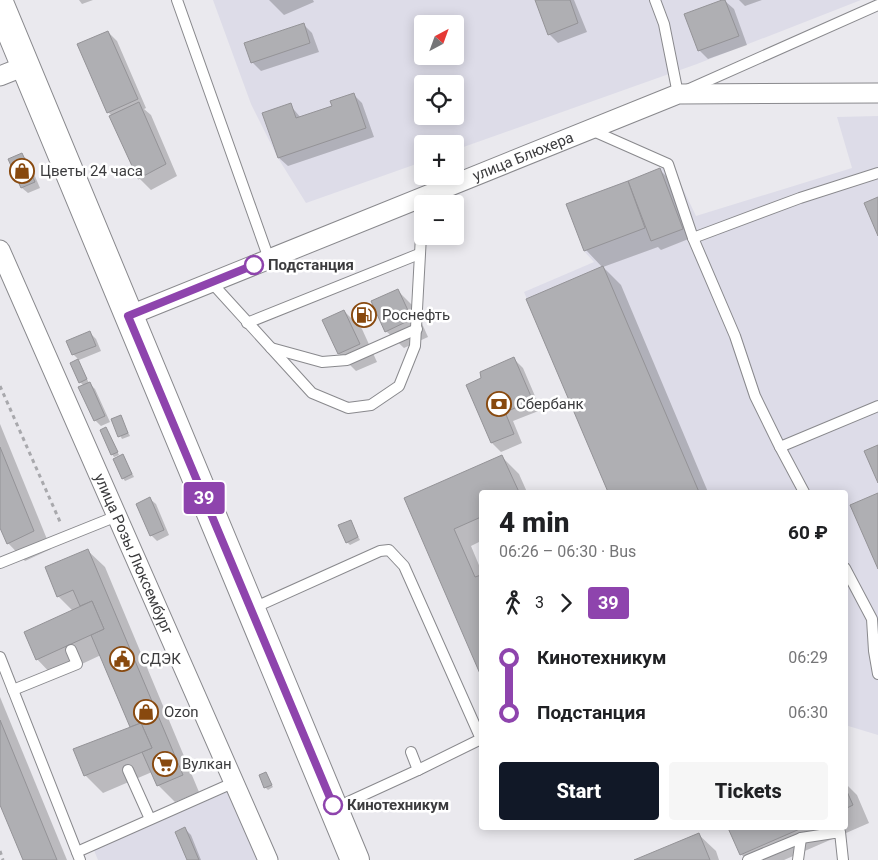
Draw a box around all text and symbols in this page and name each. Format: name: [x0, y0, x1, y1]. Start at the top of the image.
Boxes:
north arrow: [414, 15, 464, 65]
map controls: [414, 15, 464, 245]
button: locate: [414, 75, 464, 125]
street label: улица Блюхера: [470, 128, 576, 185]
button: +: [414, 135, 464, 185]
shop icon: Цветы 24 часа: [9, 158, 35, 184]
place label: Цветы 24 часа: [40, 162, 143, 180]
button: −: [414, 195, 464, 245]
marker: Подстанция: [244, 255, 264, 275]
place label: Подстанция: [268, 256, 354, 274]
fuel station icon: Роснефть: [351, 302, 377, 328]
place label: Роснефть: [382, 306, 450, 324]
bank icon: Сбербанк: [486, 391, 512, 417]
place label: Сбербанк: [516, 395, 584, 413]
street label: улица Розы Люксембург: [90, 471, 177, 638]
line badge: 39: [182, 482, 226, 514]
text: 39: [194, 487, 214, 508]
text: 4 min: [499, 506, 570, 539]
text: 60 ₽: [788, 521, 828, 544]
text: 06:26 – 06:30 · Bus: [499, 542, 636, 561]
icon: walk: [499, 589, 527, 617]
icon: forward: [552, 589, 580, 617]
text: 39: [598, 592, 619, 613]
text: 3: [535, 593, 544, 612]
public building icon: СДЭК: [109, 646, 135, 672]
text: Кинотехникум: [537, 646, 666, 669]
text: 06:29: [788, 648, 828, 667]
place label: СДЭК: [140, 650, 181, 668]
shop icon: Ozon: [133, 699, 159, 725]
text: Подстанция: [537, 701, 646, 724]
place label: Ozon: [164, 703, 198, 721]
text: 06:30: [788, 703, 828, 722]
supermarket icon: Вулкан: [152, 751, 178, 777]
place label: Вулкан: [182, 755, 232, 773]
button: Start: [499, 762, 659, 820]
button: Tickets: [669, 762, 828, 820]
marker: Кинотехникум: [323, 795, 343, 815]
place label: Кинотехникум: [347, 796, 449, 814]

